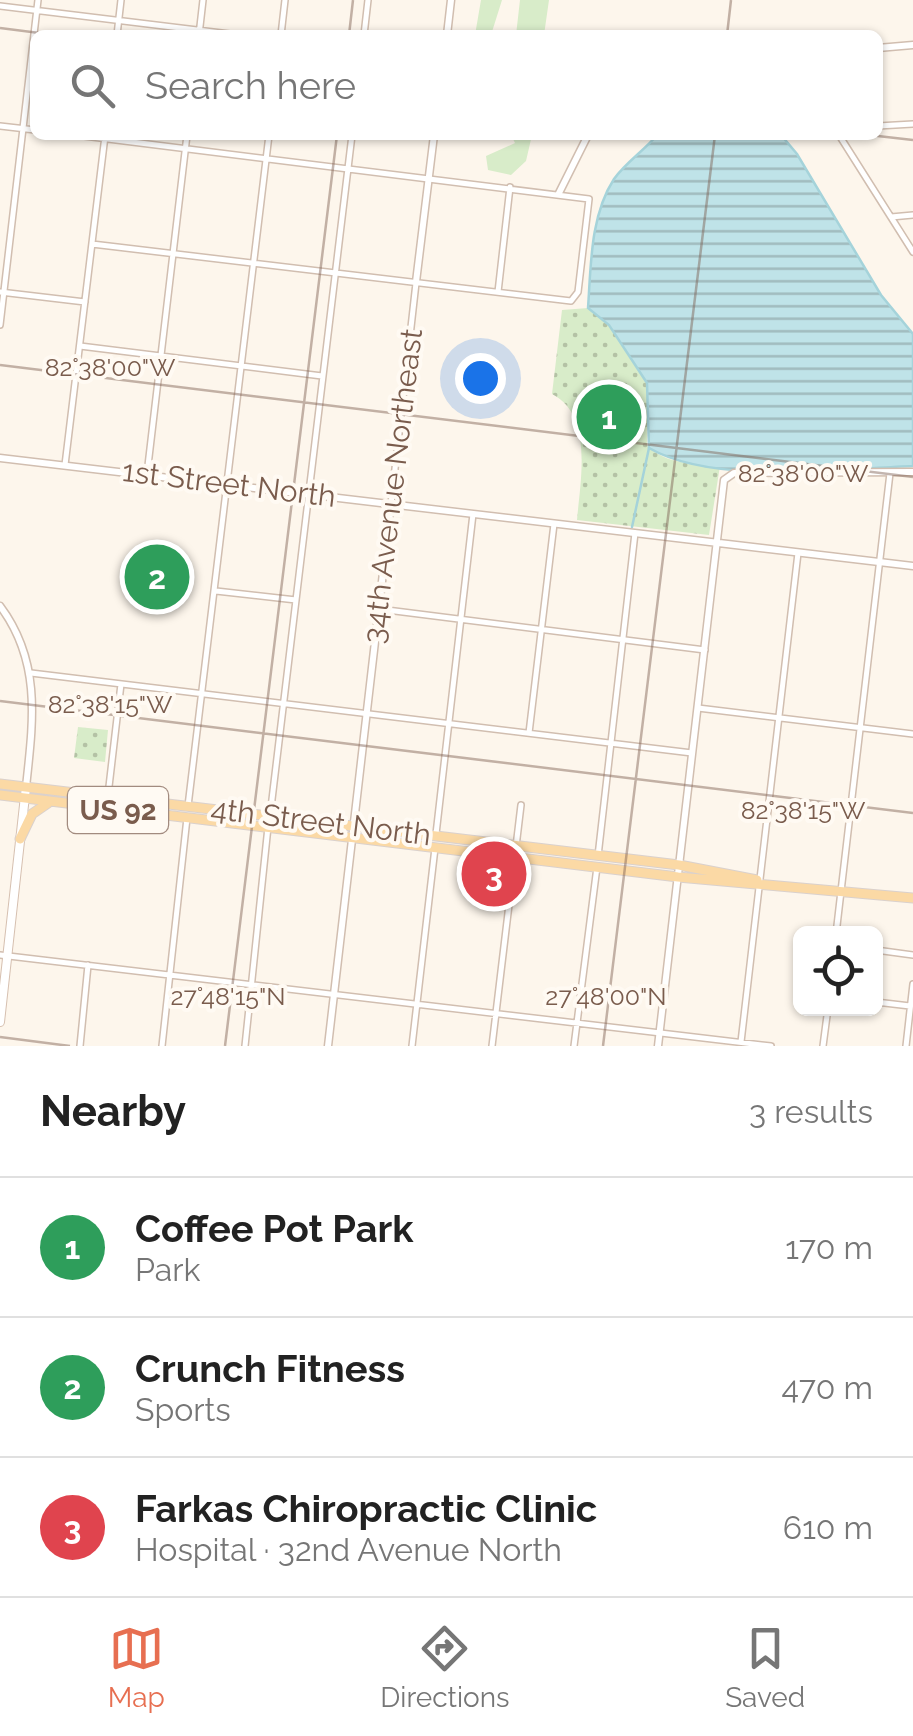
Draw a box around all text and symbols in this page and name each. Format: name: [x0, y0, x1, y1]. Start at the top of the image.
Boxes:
search box: [30, 30, 883, 140]
icon: search: [65, 58, 120, 113]
text: Search here: [145, 63, 356, 108]
street label: 34th Avenue Northeast: [356, 327, 429, 645]
text: 82°38'00"W: [45, 352, 175, 382]
your location: [455, 353, 506, 404]
pin: 1: [576, 380, 642, 454]
street label: 1st Street North: [120, 453, 338, 514]
text: 82°38'00"W: [738, 458, 868, 488]
pin: 2: [124, 540, 190, 614]
text: 82°38'15"W: [48, 689, 172, 719]
road number: US 92: [68, 787, 168, 833]
street label: 4th Street North: [209, 791, 433, 852]
text: 82°38'15"W: [741, 795, 865, 825]
pin: 3: [462, 836, 526, 912]
map controls: [793, 926, 883, 1016]
button: locate: [793, 926, 883, 1016]
text: 27°48'15"N: [170, 981, 286, 1011]
text: 27°48'00"N: [545, 981, 667, 1011]
text: Nearby: [40, 1087, 186, 1136]
text: 3 results: [749, 1093, 873, 1130]
text: Coffee Pot Park: [135, 1206, 413, 1251]
text: 1: [65, 1229, 80, 1266]
text: 170 m: [785, 1229, 873, 1266]
text: Park: [135, 1251, 200, 1288]
text: Crunch Fitness: [135, 1346, 405, 1391]
text: 2: [63, 1369, 82, 1406]
text: 470 m: [782, 1369, 873, 1406]
text: Sports: [135, 1391, 231, 1428]
text: Farkas Chiropractic Clinic: [135, 1486, 597, 1531]
text: 3: [64, 1509, 81, 1546]
text: 610 m: [783, 1509, 873, 1546]
text: Hospital · 32nd Avenue North: [135, 1531, 562, 1568]
tab: Map: [108, 1621, 165, 1714]
tab: Directions: [380, 1621, 510, 1714]
tab: Saved: [725, 1621, 805, 1714]

